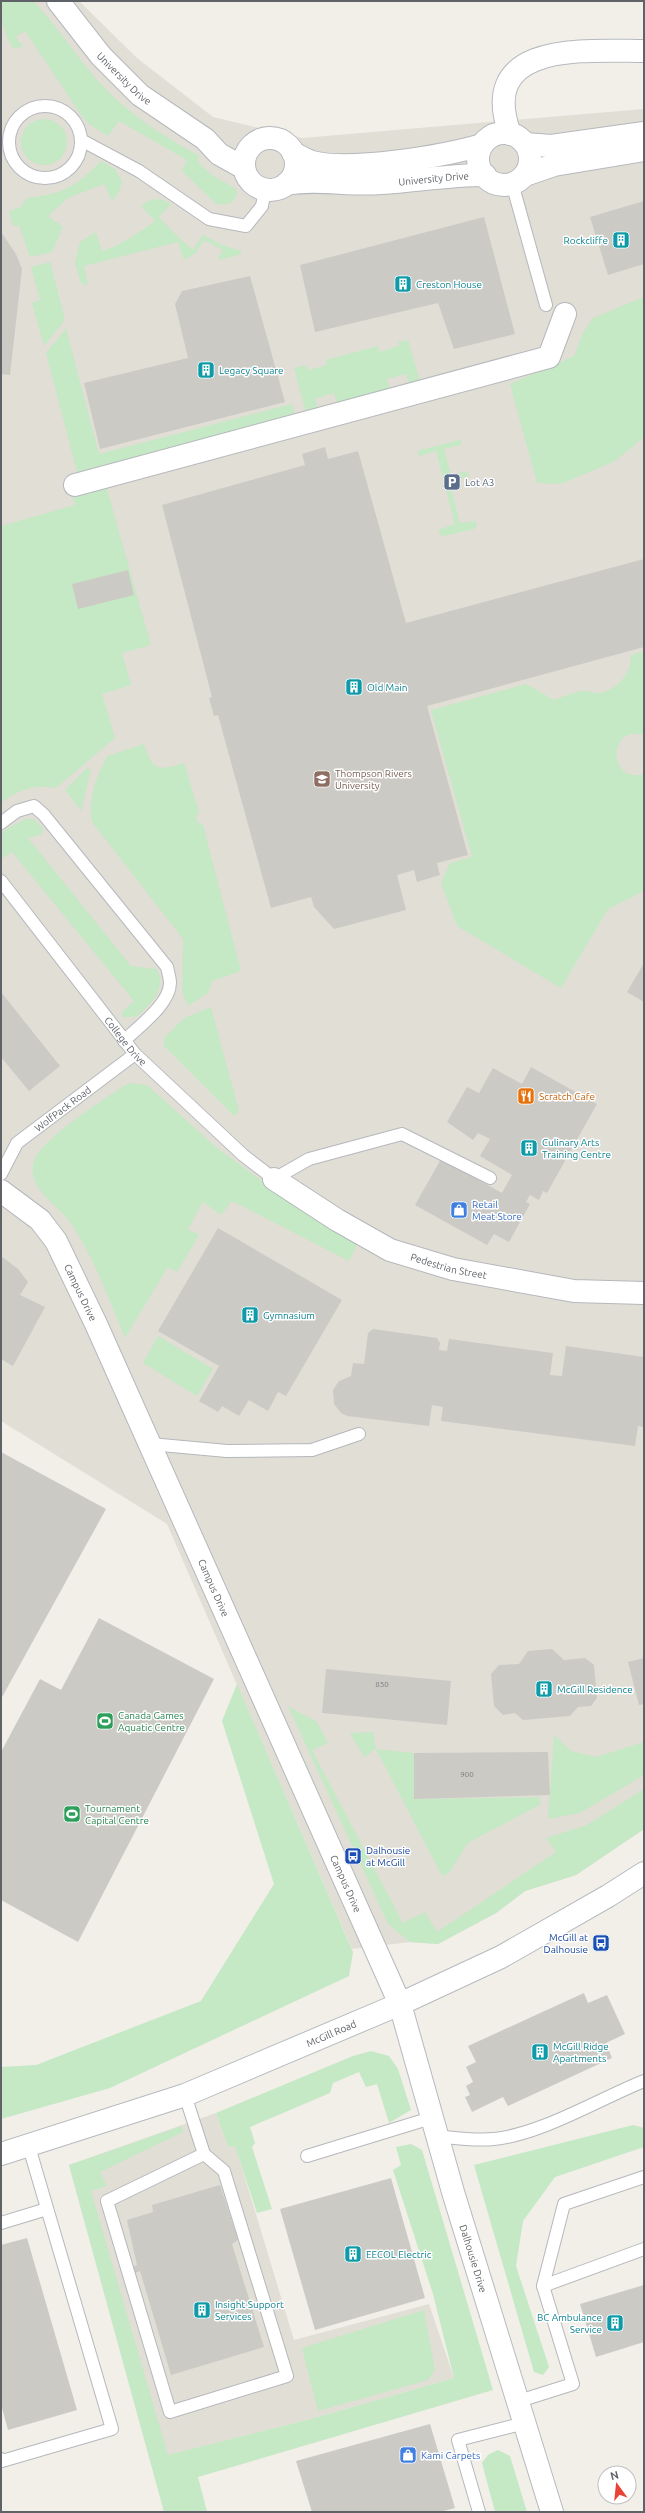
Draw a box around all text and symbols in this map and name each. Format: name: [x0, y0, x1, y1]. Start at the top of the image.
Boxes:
street label: University Drive: [95, 50, 153, 107]
street label: University Drive: [398, 170, 469, 188]
building icon: Rockcliffe: [611, 230, 631, 250]
place label: Rockcliffe: [564, 235, 608, 246]
building icon: Creston House: [393, 274, 413, 294]
place label: Creston House: [416, 279, 482, 290]
building icon: Legacy Square: [196, 360, 216, 380]
place label: Legacy Square: [219, 365, 284, 376]
parking icon: Lot A3: [442, 472, 462, 492]
place label: Lot A3: [465, 477, 494, 488]
building icon: Old Main: [344, 677, 364, 697]
place label: Old Main: [367, 682, 408, 693]
place label: Thompson Rivers University: [335, 768, 412, 791]
school or university icon: Thompson Rivers University: [312, 769, 332, 789]
street label: College Drive: [102, 1015, 149, 1068]
street label: WolfPack Road: [33, 1084, 93, 1134]
restaurant icon: Scratch Cafe: [516, 1086, 536, 1106]
place label: Scratch Cafe: [539, 1091, 595, 1102]
place label: Culinary Arts Training Centre: [542, 1137, 611, 1160]
building icon: Culinary Arts Training Centre: [519, 1138, 539, 1158]
place label: Retail Meat Store: [472, 1199, 522, 1222]
shop icon: Retail Meat Store: [449, 1200, 469, 1220]
street label: Pedestrian Street: [409, 1251, 488, 1281]
street label: Campus Drive: [62, 1262, 99, 1323]
building icon: Gymnasium: [240, 1305, 260, 1325]
place label: Gymnasium: [263, 1310, 315, 1321]
street label: Campus Drive: [196, 1557, 231, 1618]
building icon: McGill Residence: [534, 1679, 554, 1699]
house number: 850: [375, 1680, 389, 1689]
place label: McGill Residence: [557, 1684, 633, 1695]
place label: Canada Games Aquatic Centre: [118, 1710, 185, 1733]
sports icon: Canada Games Aquatic Centre: [95, 1711, 115, 1731]
house number: 900: [460, 1770, 474, 1779]
place label: Tournament Capital Centre: [85, 1803, 149, 1826]
sports icon: Tournament Capital Centre: [62, 1804, 82, 1824]
place label: Dalhousie at McGill: [366, 1845, 410, 1868]
bus stop icon: Dalhousie at McGill: [343, 1846, 363, 1866]
street label: Campus Drive: [328, 1853, 363, 1914]
place label: McGill at Dalhousie: [544, 1932, 588, 1955]
bus stop icon: McGill at Dalhousie: [591, 1933, 611, 1953]
street label: McGill Road: [305, 2018, 358, 2049]
place label: McGill Ridge Apartments: [553, 2041, 609, 2064]
building icon: McGill Ridge Apartments: [530, 2042, 550, 2062]
street label: Dalhousie Drive: [457, 2223, 489, 2294]
building icon: EECOL Electric: [343, 2244, 363, 2264]
place label: EECOL Electric: [366, 2249, 432, 2260]
place label: Insight Support Services: [215, 2299, 284, 2322]
building icon: Insight Support Services: [192, 2300, 212, 2320]
place label: BC Ambulance Service: [537, 2312, 602, 2335]
building icon: BC Ambulance Service: [605, 2313, 625, 2333]
shop icon: Kami Carpets: [398, 2445, 418, 2465]
place label: Kami Carpets: [421, 2450, 480, 2461]
north arrow: [597, 2465, 637, 2505]
text: N: [609, 2468, 620, 2482]

